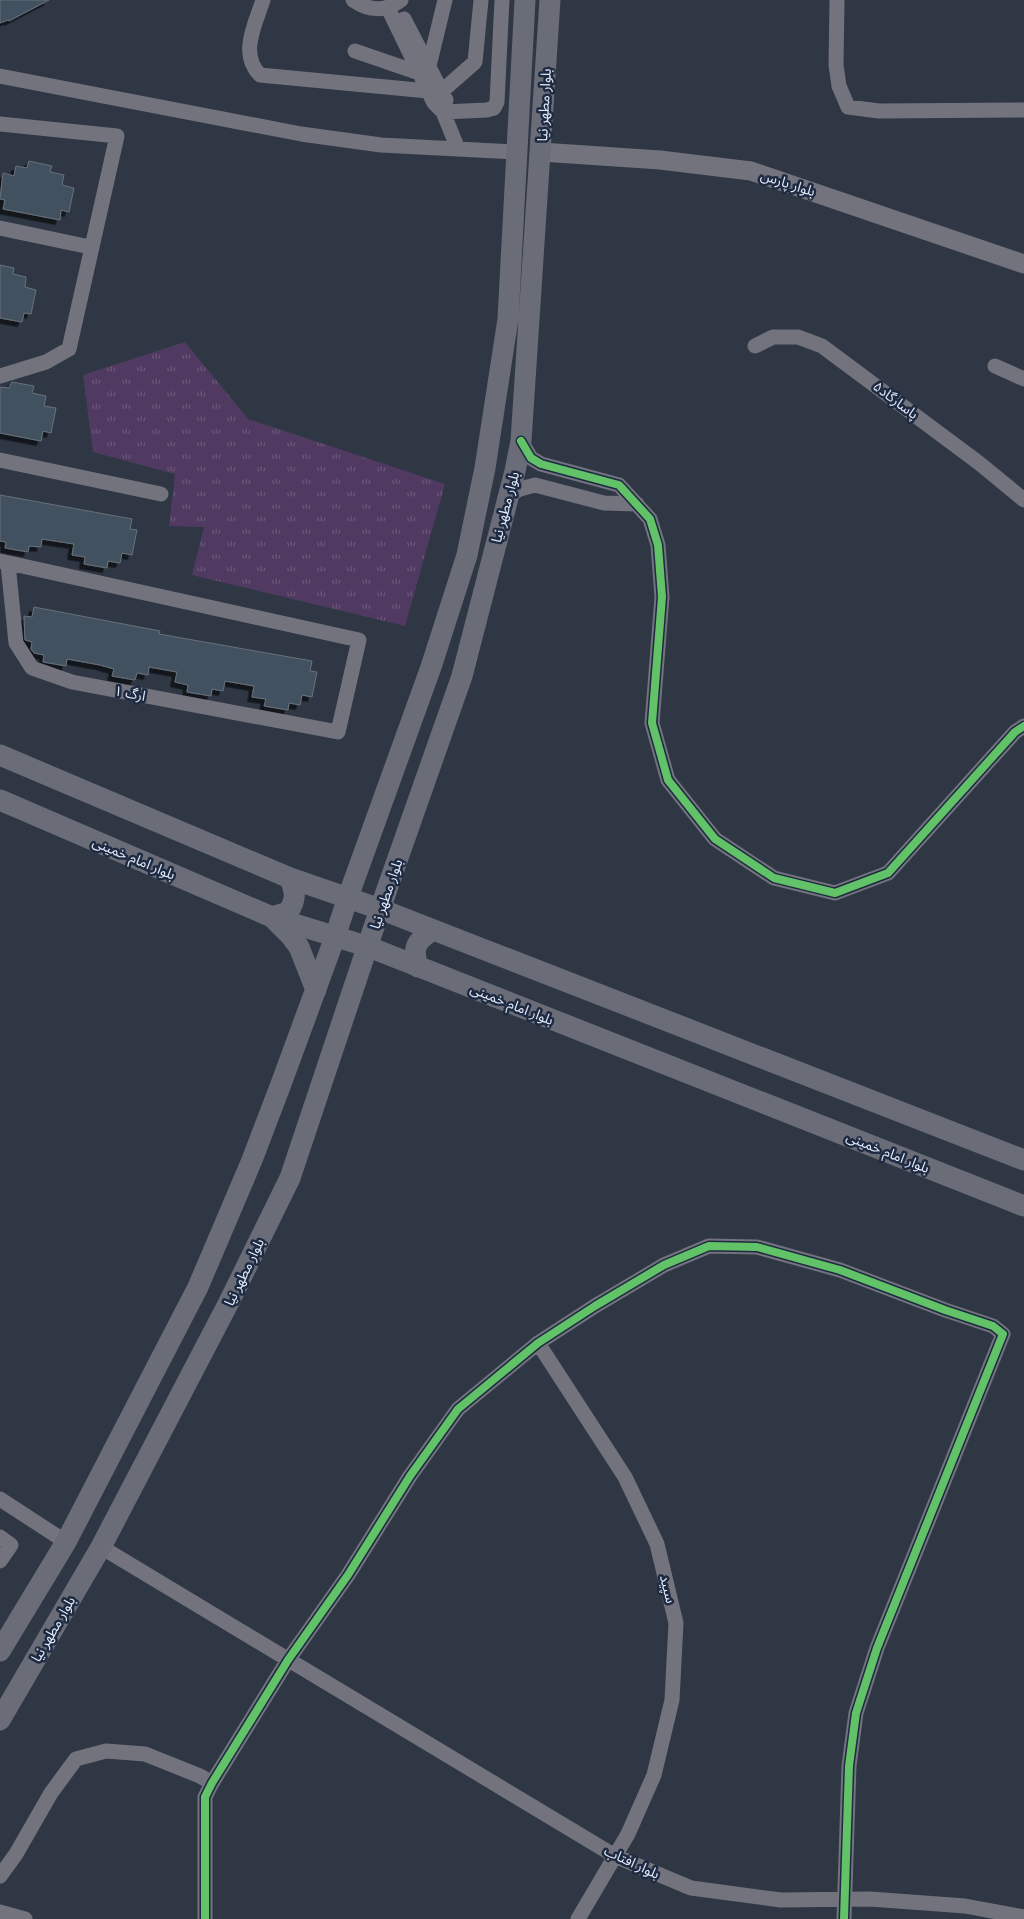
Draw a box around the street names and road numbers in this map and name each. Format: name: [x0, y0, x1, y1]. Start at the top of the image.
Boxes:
street label: بلوار مطهر نیا: [534, 68, 555, 142]
street label: بلوار پارس: [758, 167, 818, 201]
street label: پاسارگاد۵: [869, 378, 922, 424]
street label: بلوار مطهر نیا: [488, 469, 523, 545]
street label: ارگ ۱: [113, 682, 147, 705]
street label: بلوار امام خمینی: [89, 833, 178, 885]
street label: بلوار مطهر نیا: [367, 857, 406, 931]
street label: بلوار امام خمینی: [467, 980, 556, 1031]
street label: بلوار امام خمینی: [843, 1128, 932, 1179]
street label: بلوار مطهر نیا: [221, 1235, 268, 1309]
street label: سپید: [655, 1573, 679, 1605]
street label: بلوار مطهر نیا: [28, 1593, 79, 1665]
street label: بلوار افتاب: [601, 1842, 662, 1883]

